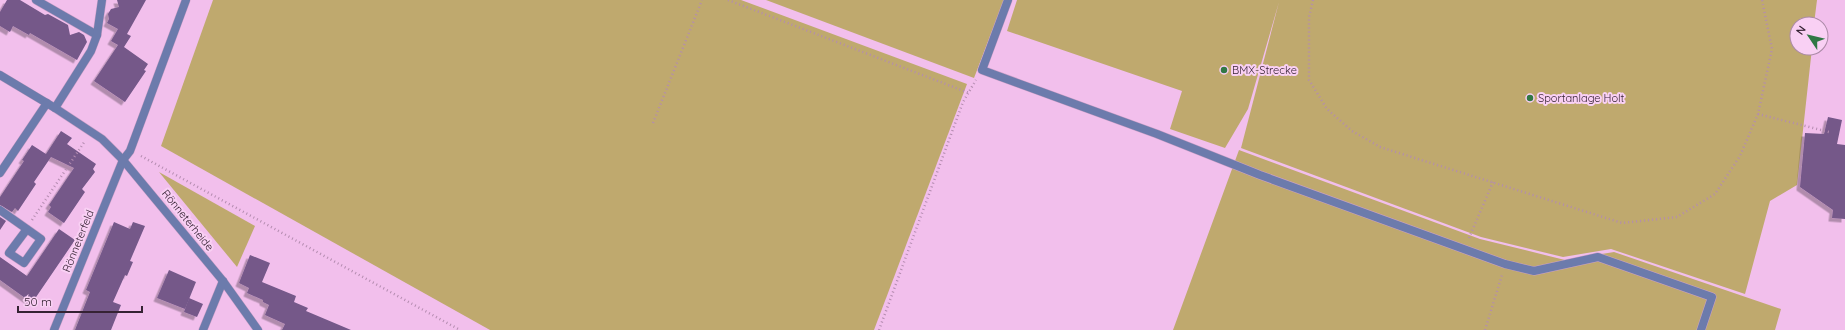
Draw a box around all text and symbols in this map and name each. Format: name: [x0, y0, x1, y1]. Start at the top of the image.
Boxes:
north arrow: [1789, 16, 1829, 56]
text: N: [1793, 23, 1809, 38]
place label: BMX-Strecke: [1232, 63, 1297, 77]
marker: BMX-Strecke: [1219, 65, 1229, 75]
place label: Sportanlage Holt: [1538, 91, 1625, 105]
marker: Sportanlage Holt: [1525, 93, 1535, 103]
street label: Rönneterheide: [159, 187, 217, 253]
street label: Rönneterfeld: [59, 208, 97, 274]
scale bar: [18, 288, 142, 314]
text: 50 m: [24, 294, 52, 309]

